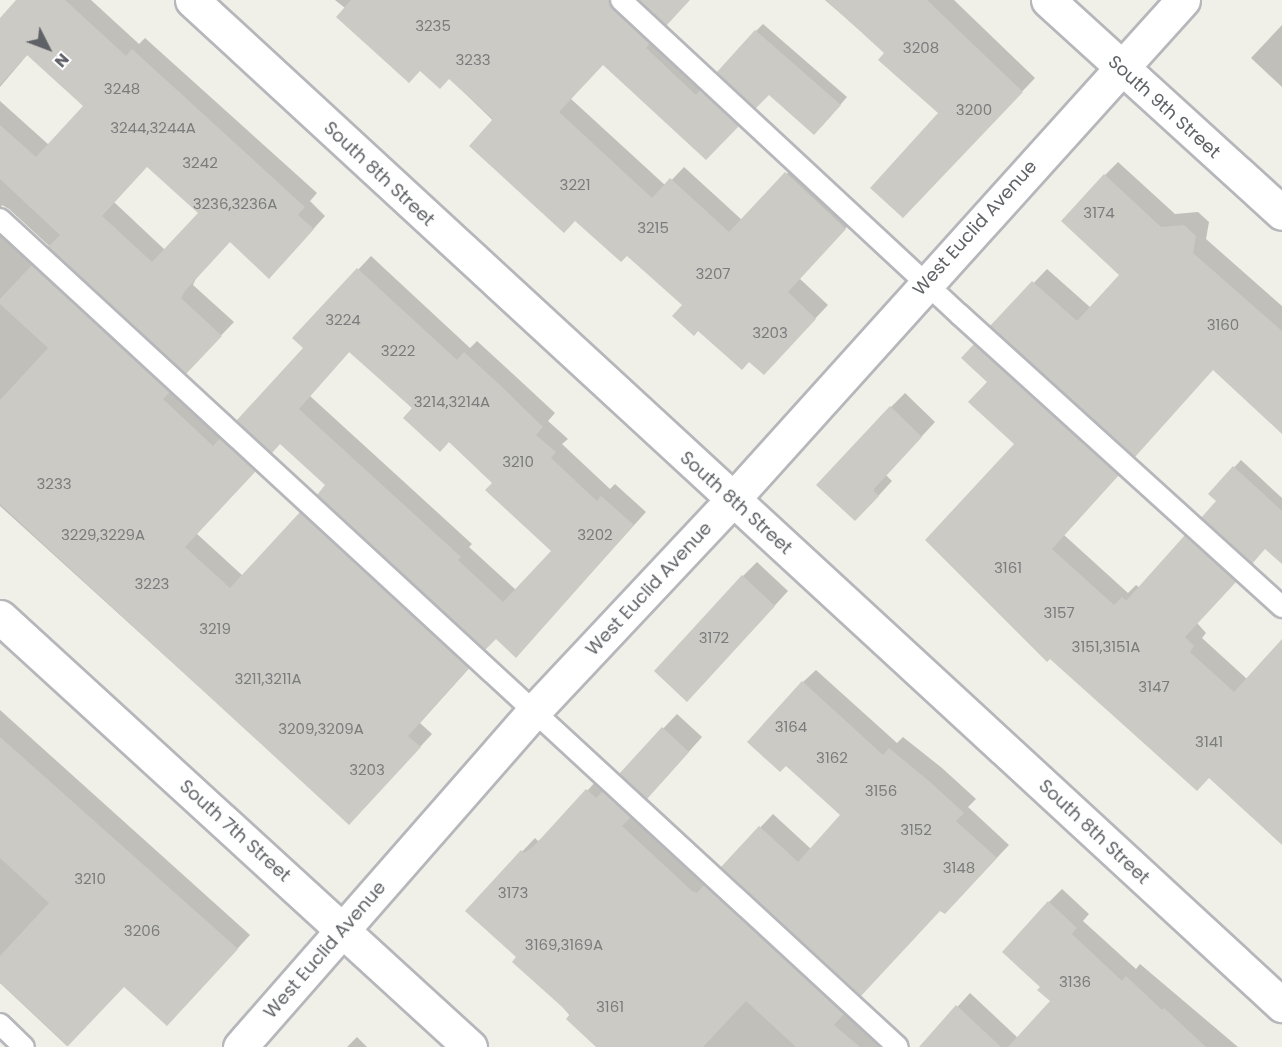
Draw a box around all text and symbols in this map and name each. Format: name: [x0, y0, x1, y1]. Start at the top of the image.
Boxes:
house number: 3235: [415, 17, 451, 35]
north arrow: [18, 18, 78, 78]
house number: 3208: [903, 39, 939, 57]
text: N: [49, 48, 74, 73]
house number: 3233: [455, 51, 491, 69]
street label: South 9th Street: [1103, 51, 1225, 163]
house number: 3248: [104, 80, 140, 98]
house number: 3200: [956, 101, 992, 119]
street label: South 8th Street: [319, 117, 439, 231]
house number: 3244,3244A: [110, 119, 196, 137]
house number: 3242: [182, 154, 218, 172]
street label: West Euclid Avenue: [909, 156, 1041, 300]
house number: 3221: [560, 176, 590, 194]
house number: 3236,3236A: [193, 195, 277, 213]
house number: 3174: [1083, 204, 1115, 222]
house number: 3215: [637, 219, 669, 237]
house number: 3207: [695, 265, 731, 283]
house number: 3224: [325, 311, 361, 329]
house number: 3160: [1207, 316, 1239, 334]
house number: 3203: [752, 324, 788, 342]
house number: 3222: [381, 342, 415, 360]
house number: 3214,3214A: [414, 393, 490, 411]
street label: South 8th Street: [675, 447, 797, 559]
house number: 3210: [502, 453, 534, 471]
house number: 3233: [36, 475, 72, 493]
street label: West Euclid Avenue: [582, 518, 716, 660]
house number: 3229,3229A: [61, 526, 145, 544]
house number: 3202: [577, 526, 613, 544]
house number: 3161: [994, 559, 1022, 577]
house number: 3223: [135, 575, 169, 593]
house number: 3157: [1043, 604, 1075, 622]
house number: 3219: [199, 620, 231, 638]
house number: 3172: [699, 629, 729, 647]
house number: 3151,3151A: [1072, 638, 1140, 656]
house number: 3211,3211A: [234, 670, 302, 688]
house number: 3147: [1138, 678, 1170, 696]
house number: 3164: [775, 718, 807, 736]
house number: 3209,3209A: [278, 720, 364, 738]
house number: 3141: [1195, 733, 1223, 751]
house number: 3162: [816, 749, 848, 767]
house number: 3203: [349, 761, 385, 779]
street label: South 8th Street: [1034, 775, 1154, 889]
street label: South 7th Street: [175, 776, 295, 886]
house number: 3156: [865, 782, 897, 800]
house number: 3152: [900, 821, 932, 839]
house number: 3148: [943, 859, 975, 877]
house number: 3210: [74, 870, 106, 888]
street label: West Euclid Avenue: [260, 877, 390, 1023]
house number: 3173: [498, 884, 528, 902]
house number: 3206: [124, 922, 160, 940]
house number: 3169,3169A: [525, 936, 603, 954]
house number: 3136: [1059, 973, 1091, 991]
house number: 3161: [596, 998, 624, 1016]

